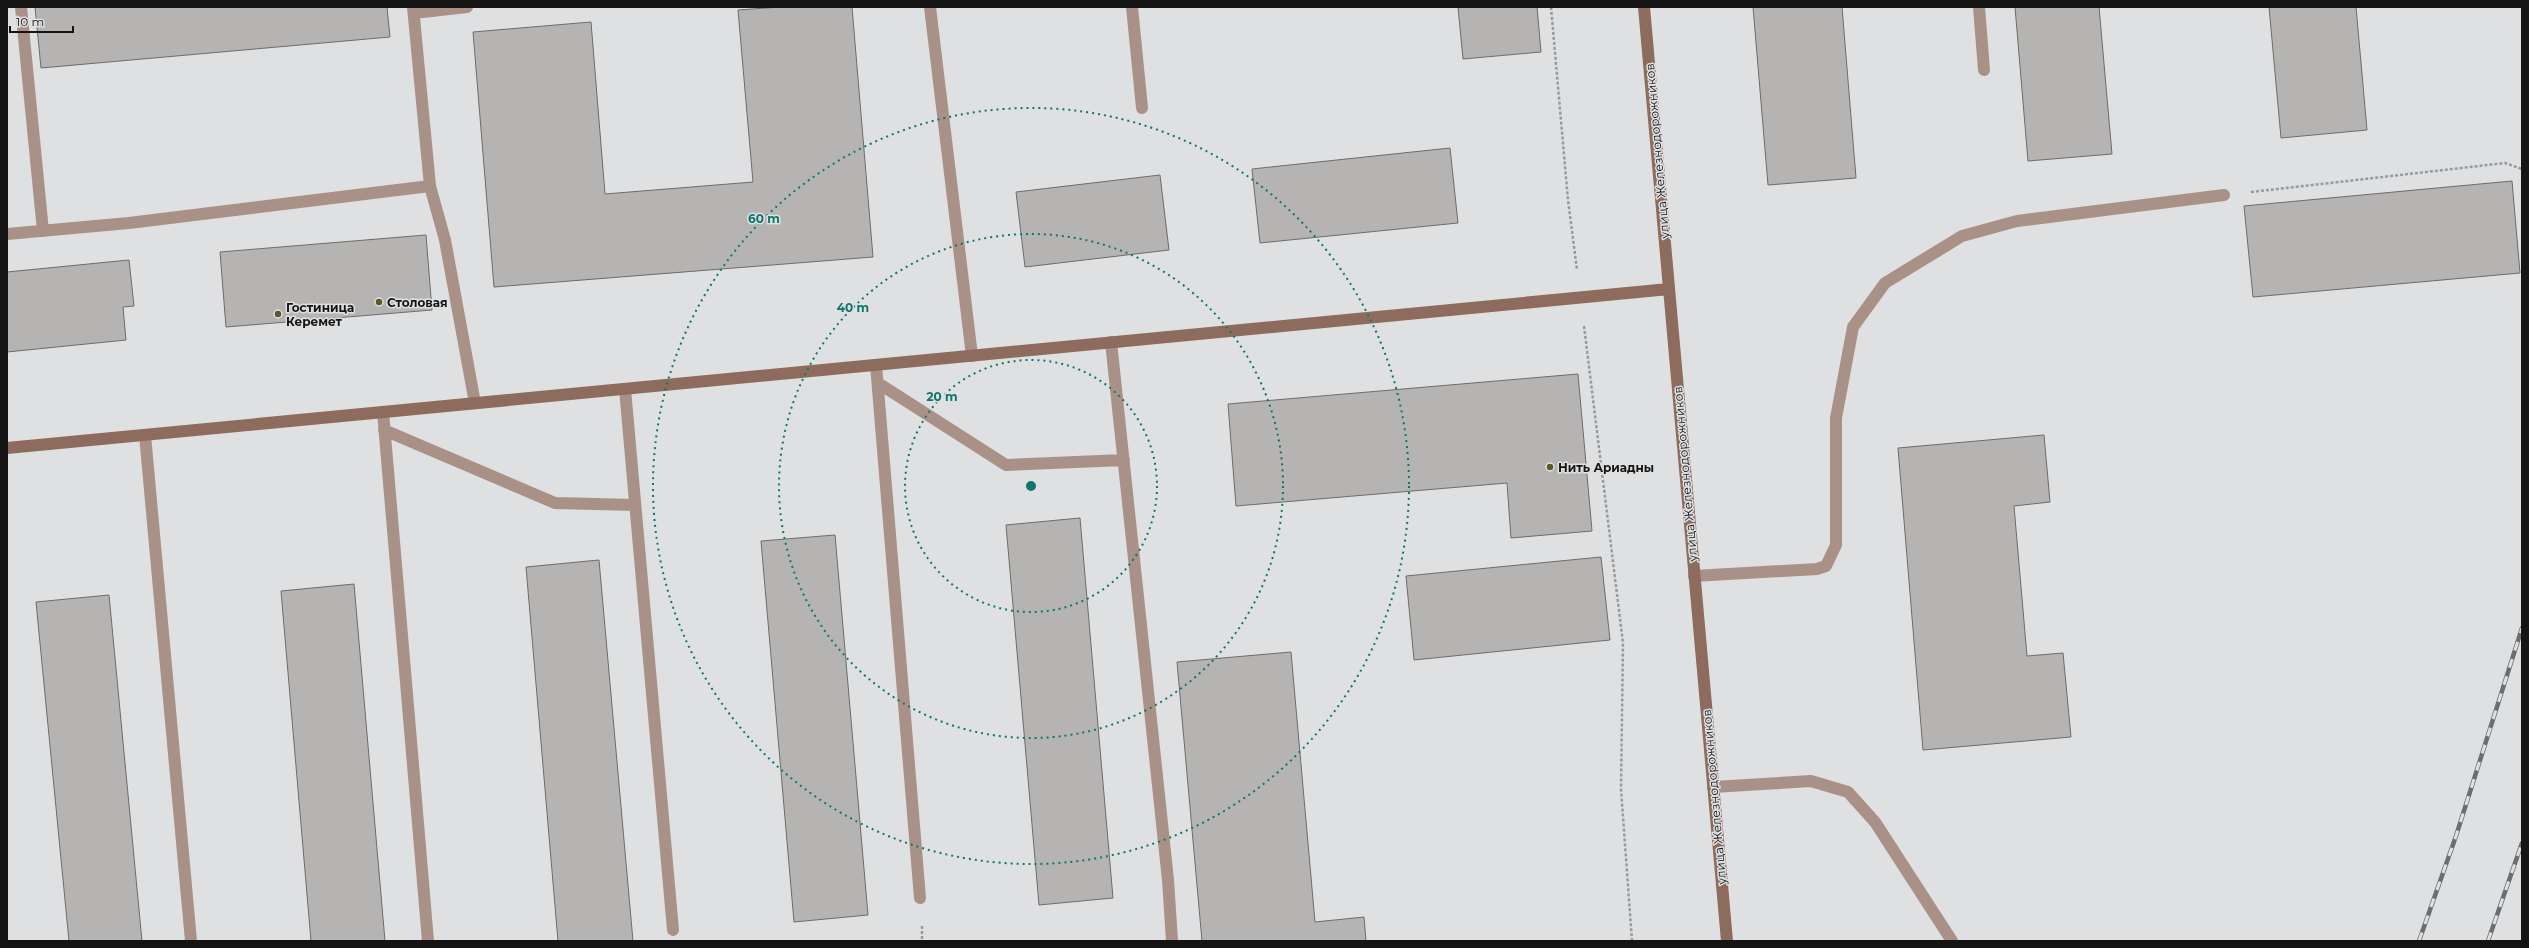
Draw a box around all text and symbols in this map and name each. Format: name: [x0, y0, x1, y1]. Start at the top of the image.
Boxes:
scale bar: [10, 8, 73, 34]
text: 10 m: [16, 14, 44, 29]
street label: улица Железнодорожников: [1642, 63, 1672, 240]
text: 60 m: [748, 211, 780, 226]
place label: Столовая: [387, 295, 448, 310]
marker: Столовая: [374, 297, 384, 307]
place label: Гостиница Керемет: [286, 300, 354, 329]
text: 40 m: [837, 300, 869, 315]
marker: Гостиница Керемет: [273, 309, 283, 319]
street label: улица Железнодорожников: [1670, 386, 1700, 563]
text: 20 m: [926, 389, 958, 404]
place label: Нить Ариадны: [1558, 460, 1654, 475]
marker: Нить Ариадны: [1545, 462, 1555, 472]
centre of rings: [1024, 479, 1038, 493]
street label: улица Железнодорожников: [1699, 709, 1729, 886]

